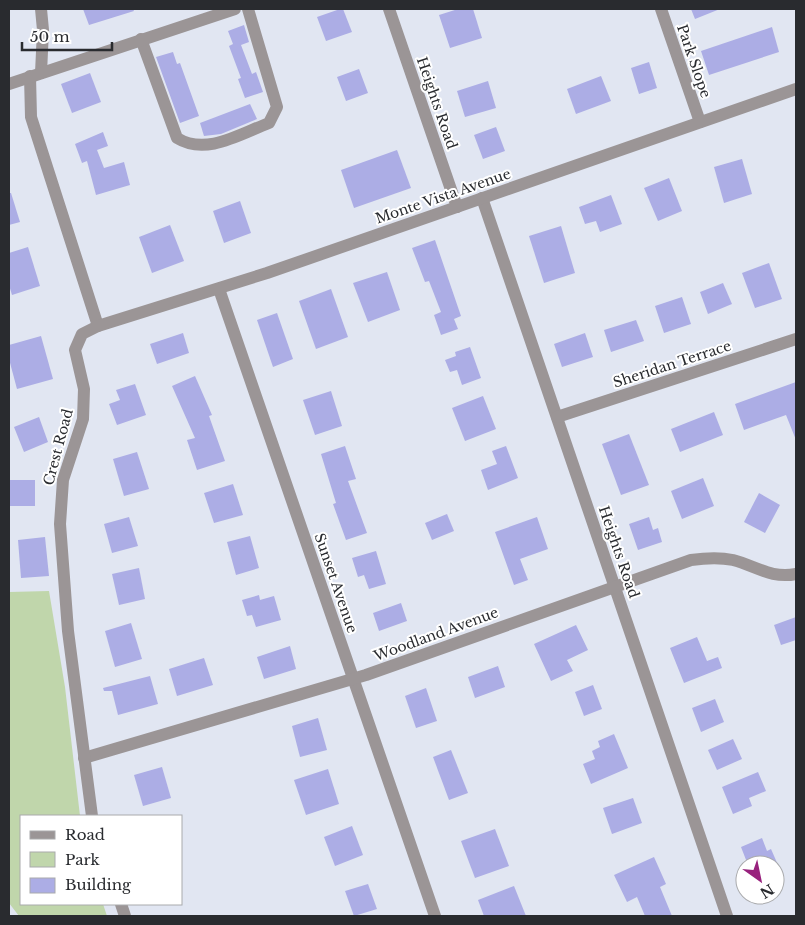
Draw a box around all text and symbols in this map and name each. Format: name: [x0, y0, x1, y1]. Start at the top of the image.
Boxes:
scale bar: [22, 20, 112, 52]
street label: Park Slope: [673, 22, 715, 100]
text: 50 m: [30, 27, 70, 46]
street label: Heights Road: [413, 55, 461, 152]
street label: Monte Vista Avenue: [373, 164, 513, 228]
street label: Sheridan Terrace: [611, 336, 733, 392]
street label: Crest Road: [39, 406, 77, 487]
street label: Heights Road: [595, 504, 643, 601]
street label: Sunset Avenue: [310, 531, 362, 635]
street label: Woodland Avenue: [370, 603, 501, 665]
legend: [20, 815, 182, 905]
text: Road: [65, 825, 105, 844]
text: Park: [65, 850, 101, 869]
north arrow: [735, 855, 785, 905]
text: Building: [65, 875, 132, 894]
text: N: [757, 880, 778, 902]

